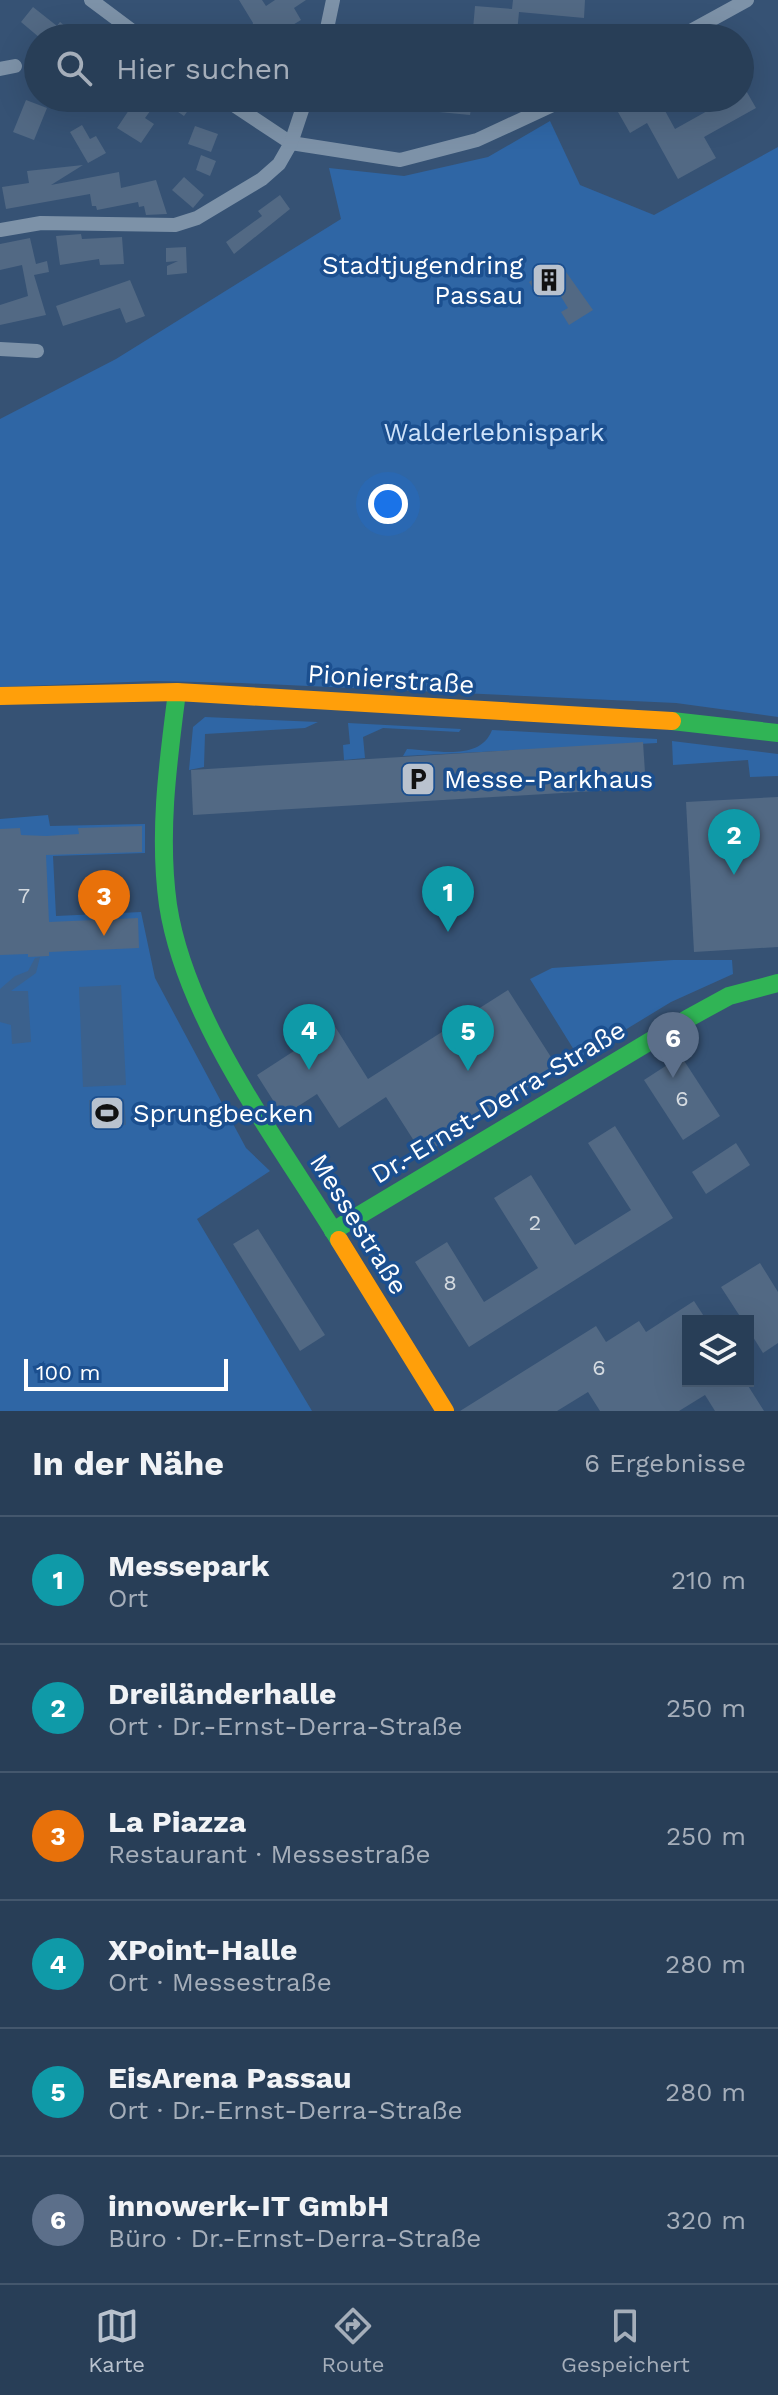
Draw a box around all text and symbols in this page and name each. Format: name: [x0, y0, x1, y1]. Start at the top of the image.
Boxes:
search box: [24, 24, 754, 112]
icon: search: [52, 46, 96, 90]
text: Hier suchen: [116, 51, 291, 86]
place label: Stadtjugendring Passau: [322, 250, 523, 310]
building icon: Stadtjugendring Passau: [530, 261, 568, 299]
park label: Walderlebnispark: [384, 417, 605, 447]
your location: [368, 484, 408, 524]
street label: Pionierstraße: [307, 658, 475, 700]
parking icon: Messe-Parkhaus: [399, 760, 437, 798]
place label: Messe-Parkhaus: [444, 764, 653, 794]
pin: 2: [708, 809, 760, 875]
pin: 1: [422, 866, 474, 932]
pin: 3: [78, 870, 130, 936]
house number: 7: [18, 883, 30, 908]
pin: 4: [283, 1004, 335, 1070]
pin: 5: [442, 1005, 494, 1071]
pin: 6: [647, 1012, 699, 1078]
street label: Dr.-Ernst-Derra-Straße: [366, 1014, 630, 1190]
house number: 6: [675, 1086, 689, 1111]
sports icon: Sprungbecken: [88, 1094, 126, 1132]
place label: Sprungbecken: [133, 1098, 314, 1128]
street label: Messestraße: [304, 1148, 414, 1300]
house number: 2: [529, 1210, 541, 1235]
house number: 8: [443, 1270, 457, 1295]
map controls: [682, 1315, 754, 1387]
button: layers: [682, 1315, 754, 1387]
scale bar: [24, 1355, 228, 1391]
house number: 6: [592, 1355, 606, 1380]
text: 100 m: [36, 1360, 100, 1385]
text: In der Nähe: [32, 1443, 224, 1483]
text: 6 Ergebnisse: [584, 1448, 746, 1478]
text: Messepark: [108, 1548, 269, 1583]
text: 1: [52, 1565, 64, 1595]
text: 210 m: [671, 1565, 746, 1595]
text: Ort: [108, 1583, 148, 1613]
text: Dreiländerhalle: [108, 1676, 336, 1711]
text: 2: [50, 1693, 66, 1723]
text: 250 m: [666, 1693, 746, 1723]
text: Ort · Dr.-Ernst-Derra-Straße: [108, 1711, 463, 1741]
text: La Piazza: [108, 1804, 246, 1839]
text: 3: [50, 1821, 66, 1851]
text: 250 m: [666, 1821, 746, 1851]
text: Restaurant · Messestraße: [108, 1839, 431, 1869]
text: XPoint-Halle: [108, 1932, 298, 1967]
text: 4: [50, 1949, 66, 1979]
text: 280 m: [665, 1949, 746, 1979]
text: Ort · Messestraße: [108, 1967, 332, 1997]
text: EisArena Passau: [108, 2060, 352, 2095]
text: 5: [50, 2077, 66, 2107]
text: 280 m: [665, 2077, 746, 2107]
text: Ort · Dr.-Ernst-Derra-Straße: [108, 2095, 463, 2125]
text: innowerk-IT GmbH: [108, 2188, 389, 2223]
text: 6: [50, 2205, 66, 2235]
text: 320 m: [666, 2205, 746, 2235]
text: Büro · Dr.-Ernst-Derra-Straße: [108, 2223, 481, 2253]
tab: Karte: [88, 2304, 145, 2377]
tab: Route: [322, 2304, 385, 2377]
tab: Gespeichert: [561, 2304, 690, 2377]

